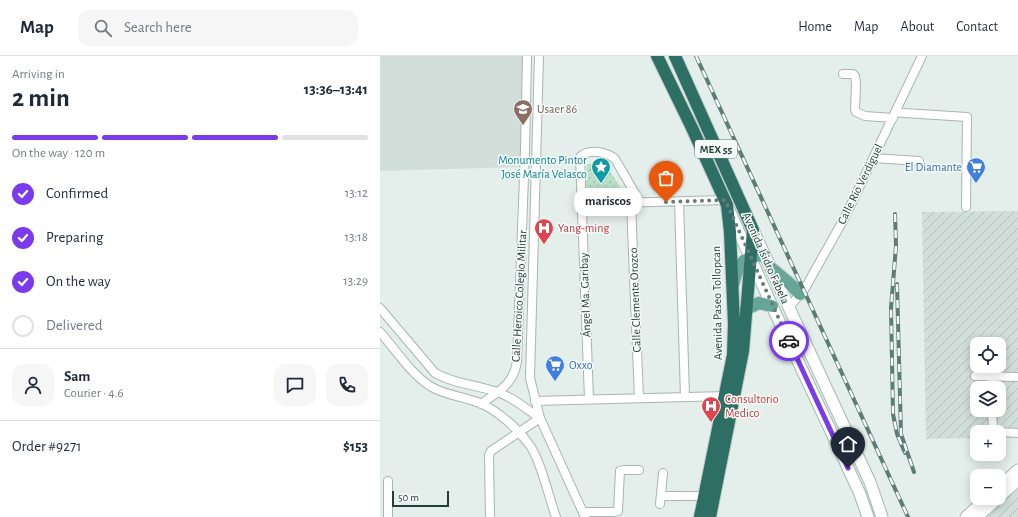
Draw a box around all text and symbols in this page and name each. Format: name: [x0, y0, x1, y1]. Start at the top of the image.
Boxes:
search box: [78, 10, 358, 46]
icon: search: [92, 17, 114, 39]
text: Map: [20, 18, 54, 37]
text: Search here: [124, 20, 192, 35]
text: Home: [798, 20, 832, 34]
text: Map: [854, 20, 878, 34]
text: About: [900, 20, 934, 34]
text: Contact: [956, 20, 998, 34]
text: Arriving in: [12, 68, 65, 81]
text: 13:36–13:41: [304, 82, 368, 97]
text: 2 min: [12, 85, 70, 111]
school or university icon: Usaer 86: [512, 98, 534, 126]
place label: Usaer 86: [537, 103, 578, 115]
road number: MEX 55: [695, 140, 737, 158]
street label: Calle Río Verdiguel: [835, 142, 885, 226]
text: On the way · 120 m: [12, 147, 105, 160]
place label: Monumento Pintor José María Velasco: [498, 154, 587, 180]
place icon: Monumento Pintor José María Velasco: [590, 156, 612, 184]
supermarket icon: El Diamante: [965, 156, 987, 184]
pin: [649, 161, 683, 202]
place label: El Diamante: [905, 161, 962, 173]
icon: bag: [655, 167, 677, 189]
icon: check: [12, 183, 34, 205]
text: Confirmed: [46, 186, 108, 201]
text: 13:12: [345, 187, 368, 200]
callout: mariscos: [574, 188, 642, 216]
text: mariscos: [585, 195, 631, 208]
street label: Avenida Isidro Fabela: [740, 210, 792, 306]
hospital icon: Yang-ming: [533, 217, 555, 245]
place label: Yang-ming: [558, 222, 609, 234]
icon: check: [12, 227, 34, 249]
text: Preparing: [46, 230, 103, 245]
street label: Calle Heroico Colegio Militar: [510, 230, 528, 362]
text: 13:18: [345, 231, 368, 244]
street label: Avenida Paseo Tollopcan: [710, 246, 724, 360]
street label: Calle Clemente Orozco: [627, 247, 643, 353]
street label: Ángel Ma. Garibay: [577, 252, 593, 338]
icon: check: [12, 271, 34, 293]
text: On the way: [46, 274, 111, 289]
text: 13:29: [343, 275, 368, 288]
text: Delivered: [46, 318, 103, 333]
courier: [769, 321, 809, 361]
icon: car: [778, 330, 800, 352]
map controls: [970, 337, 1006, 505]
button: locate: [970, 337, 1006, 373]
supermarket icon: Oxxo: [544, 354, 566, 382]
place label: Oxxo: [569, 359, 593, 371]
button: person: [12, 364, 54, 406]
button: chat: [274, 364, 316, 406]
button: phone: [326, 364, 368, 406]
text: Sam: [64, 369, 90, 384]
button: layers: [970, 381, 1006, 417]
text: Courier · 4.6: [64, 387, 124, 400]
place label: Consultorio Medico: [725, 393, 779, 419]
hospital icon: Consultorio Medico: [700, 395, 722, 423]
button: +: [970, 425, 1006, 461]
pin: [831, 427, 865, 468]
icon: home: [837, 433, 859, 455]
text: Order #9271: [12, 439, 81, 454]
text: $153: [343, 439, 368, 454]
button: −: [970, 469, 1006, 505]
scale bar: [392, 489, 449, 508]
text: 50 m: [398, 492, 419, 503]

